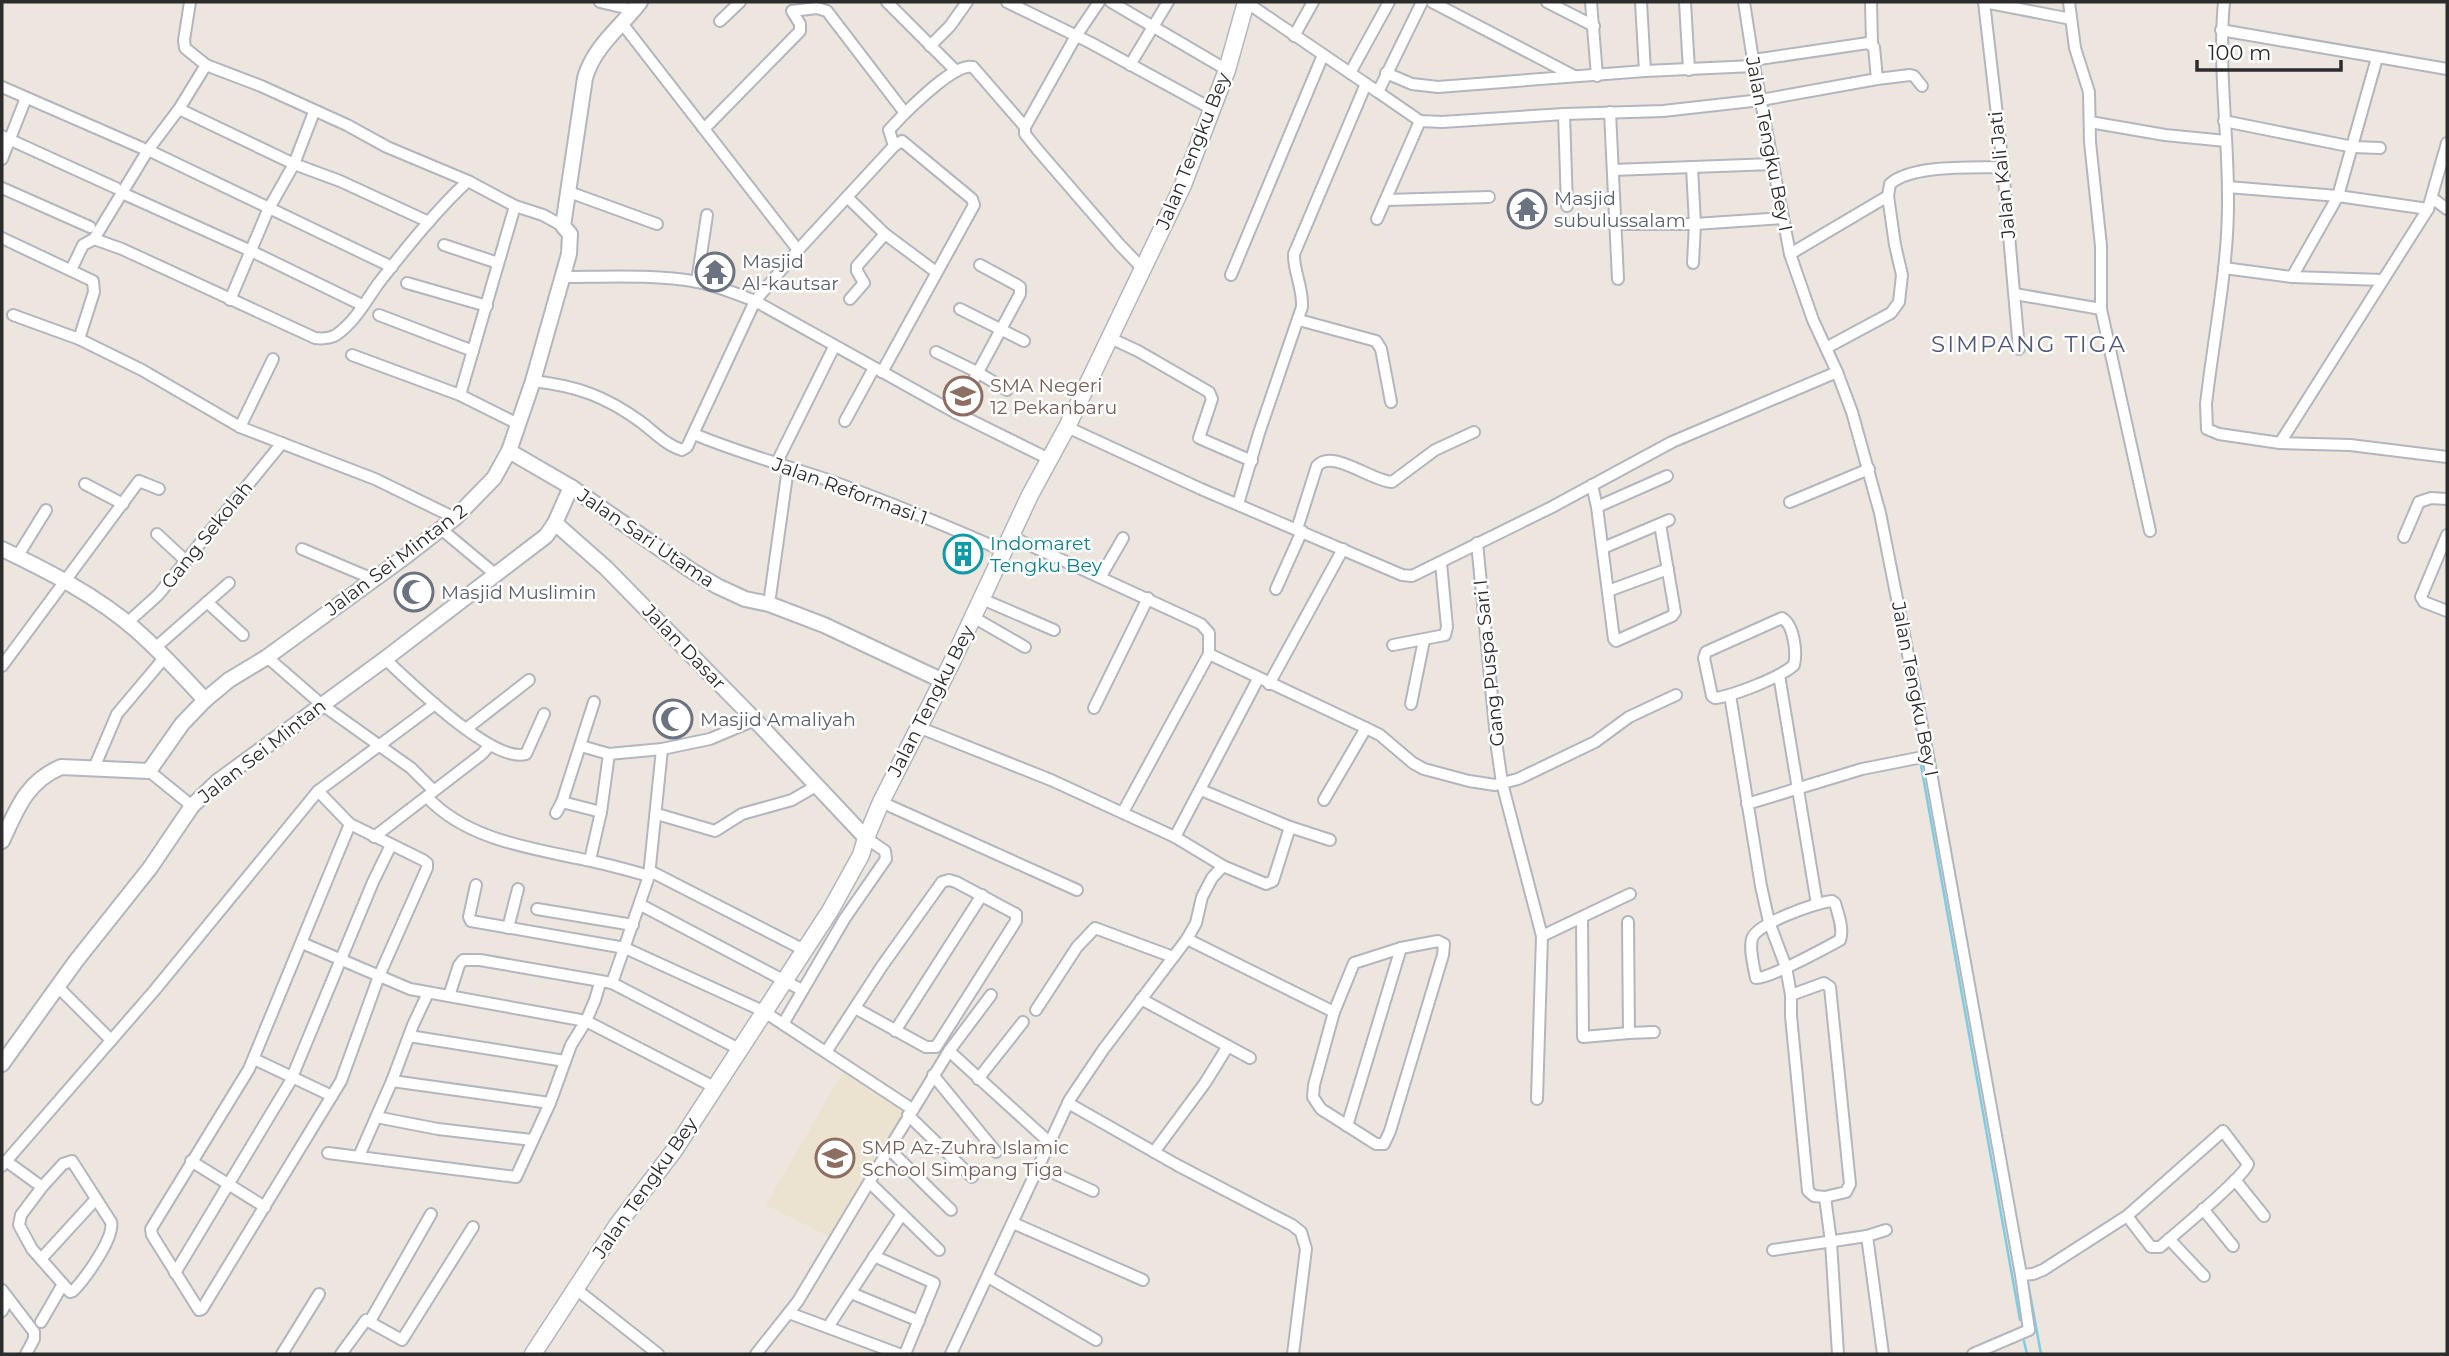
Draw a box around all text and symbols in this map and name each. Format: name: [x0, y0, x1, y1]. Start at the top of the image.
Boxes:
scale bar: [2197, 28, 2340, 72]
text: 100 m: [2208, 40, 2271, 65]
street label: Jalan Tengku Bey I: [1741, 54, 1797, 233]
street label: Jalan Tengku Bey: [1151, 69, 1235, 234]
street label: Jalan Kali Jati: [1984, 110, 2020, 241]
place label: Masjid subulussalam: [1554, 187, 1686, 232]
temple icon: Masjid subulussalam: [1506, 188, 1548, 230]
place label: Masjid Al-kautsar: [742, 250, 839, 295]
temple icon: Masjid Al-kautsar: [694, 251, 736, 293]
district label: SIMPANG TIGA: [1931, 330, 2127, 358]
place label: SMA Negeri 12 Pekanbaru: [990, 374, 1117, 419]
school or university icon: SMA Negeri 12 Pekanbaru: [942, 375, 984, 417]
street label: Jalan Reformasi 1: [768, 452, 931, 530]
street label: Gang Sekolah: [157, 476, 257, 594]
street label: Jalan Sari Utama: [572, 483, 719, 592]
street label: Jalan Sei Mintan 2: [320, 499, 472, 621]
place label: Indomaret Tengku Bey: [990, 532, 1103, 577]
building icon: Indomaret Tengku Bey: [942, 533, 984, 575]
mosque icon: Masjid Muslimin: [393, 571, 435, 613]
street label: Gang Puspa Sari I: [1469, 578, 1509, 748]
place label: Masjid Muslimin: [441, 581, 596, 604]
street label: Jalan Dasar: [637, 599, 730, 695]
street label: Jalan Tengku Bey I: [1887, 599, 1943, 778]
street label: Jalan Tengku Bey: [882, 621, 979, 781]
street label: Jalan Sei Mintan: [193, 694, 330, 809]
mosque icon: Masjid Amaliyah: [652, 698, 694, 740]
place label: Masjid Amaliyah: [700, 708, 856, 731]
street label: Jalan Tengku Bey: [587, 1112, 703, 1264]
place label: SMP Az-Zuhra Islamic School Simpang Tiga: [862, 1136, 1069, 1181]
school or university icon: SMP Az-Zuhra Islamic School Simpang Tiga: [814, 1137, 856, 1179]

